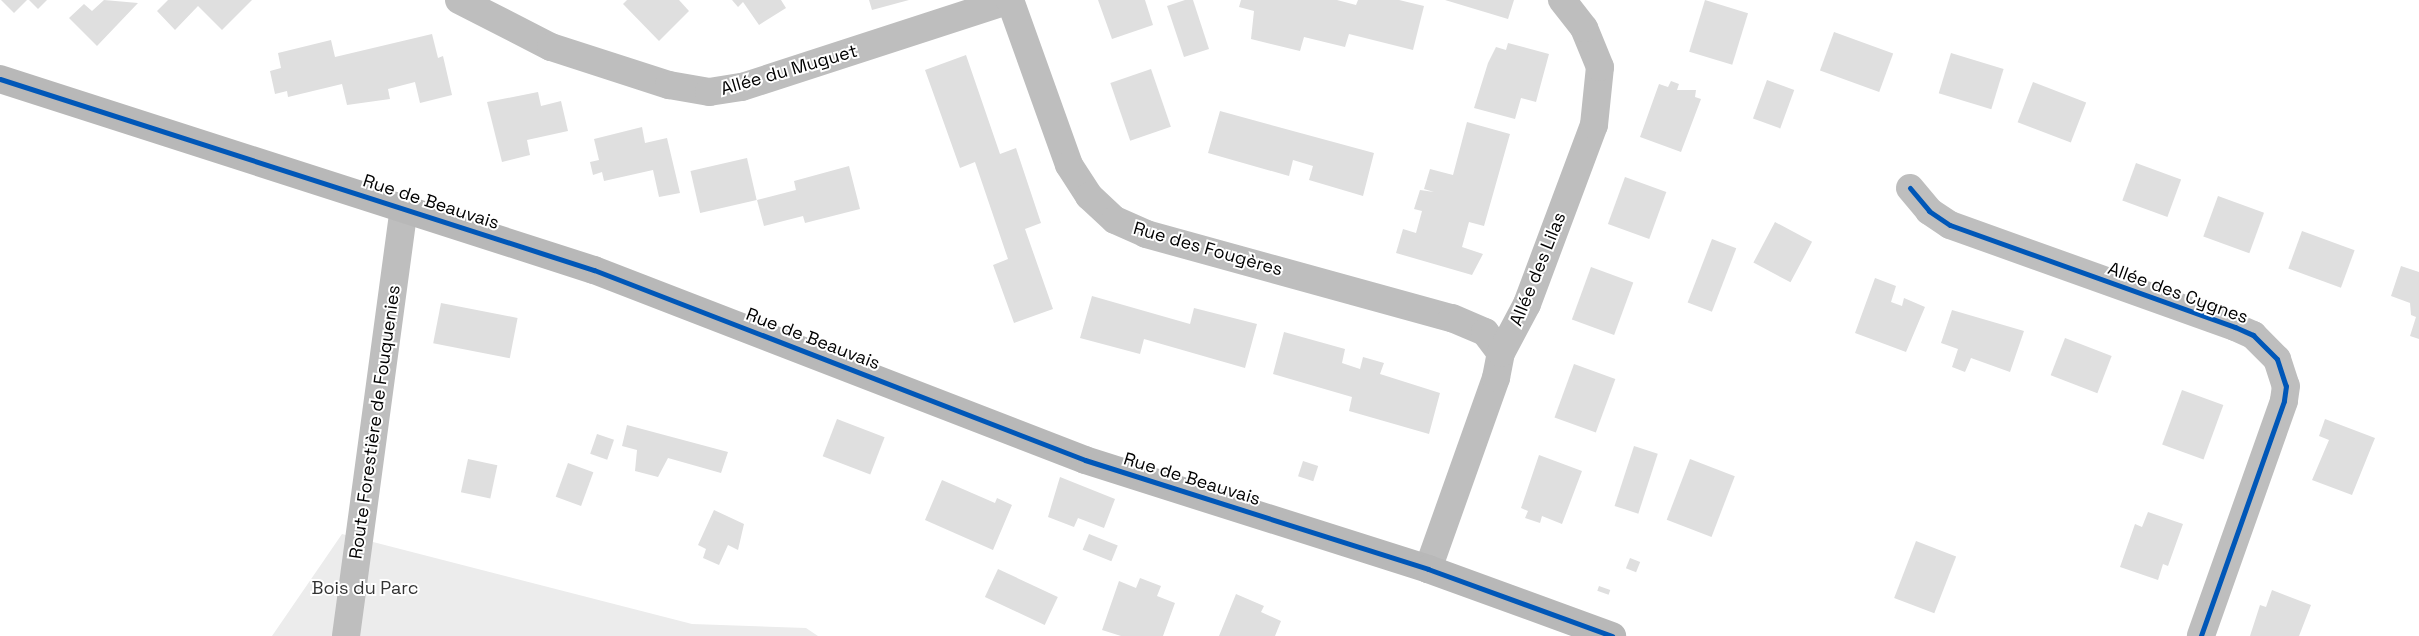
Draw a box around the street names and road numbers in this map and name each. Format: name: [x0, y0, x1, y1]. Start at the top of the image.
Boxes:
street label: Allée du Muguet: [718, 40, 860, 100]
street label: Rue de Beauvais: [360, 170, 502, 234]
street label: Allée des Lilas: [1505, 209, 1571, 329]
street label: Rue des Fougères: [1131, 217, 1285, 281]
street label: Allée des Cygnes: [2105, 258, 2251, 328]
street label: Route Forestière de Fouquenies: [345, 284, 405, 560]
street label: Rue de Beauvais: [743, 303, 883, 375]
street label: Rue de Beauvais: [1121, 448, 1263, 510]

